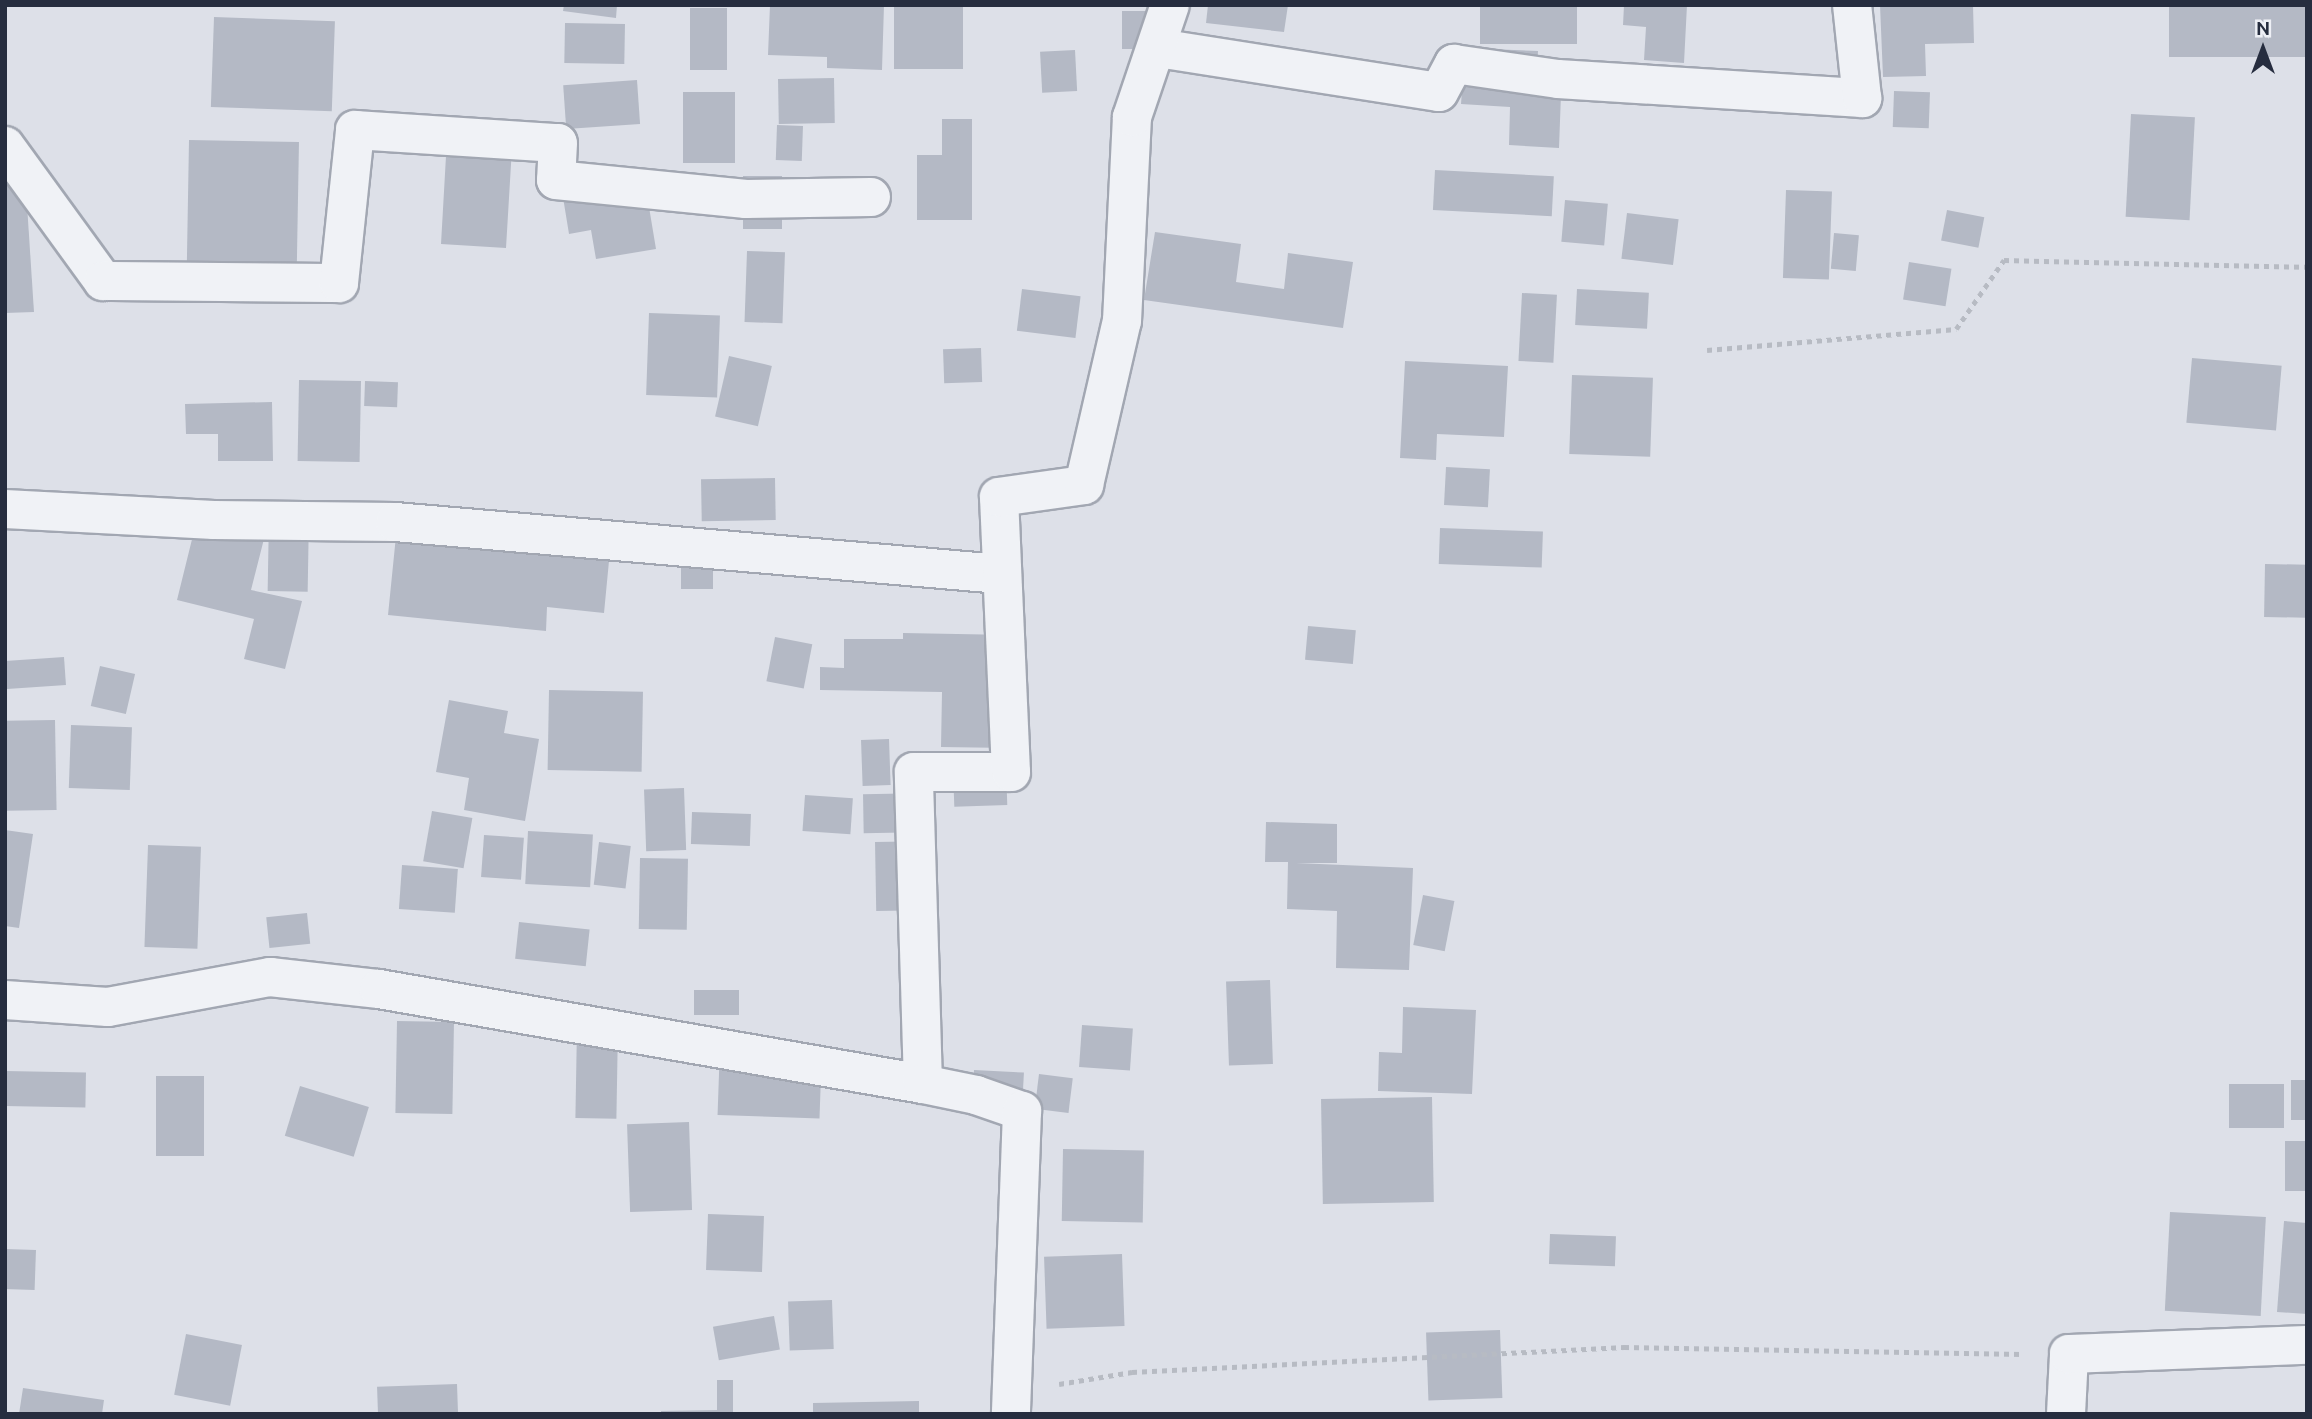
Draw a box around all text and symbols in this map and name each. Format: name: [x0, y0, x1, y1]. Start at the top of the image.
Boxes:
north arrow: [2228, 14, 2298, 84]
text: N: [2256, 17, 2270, 39]

